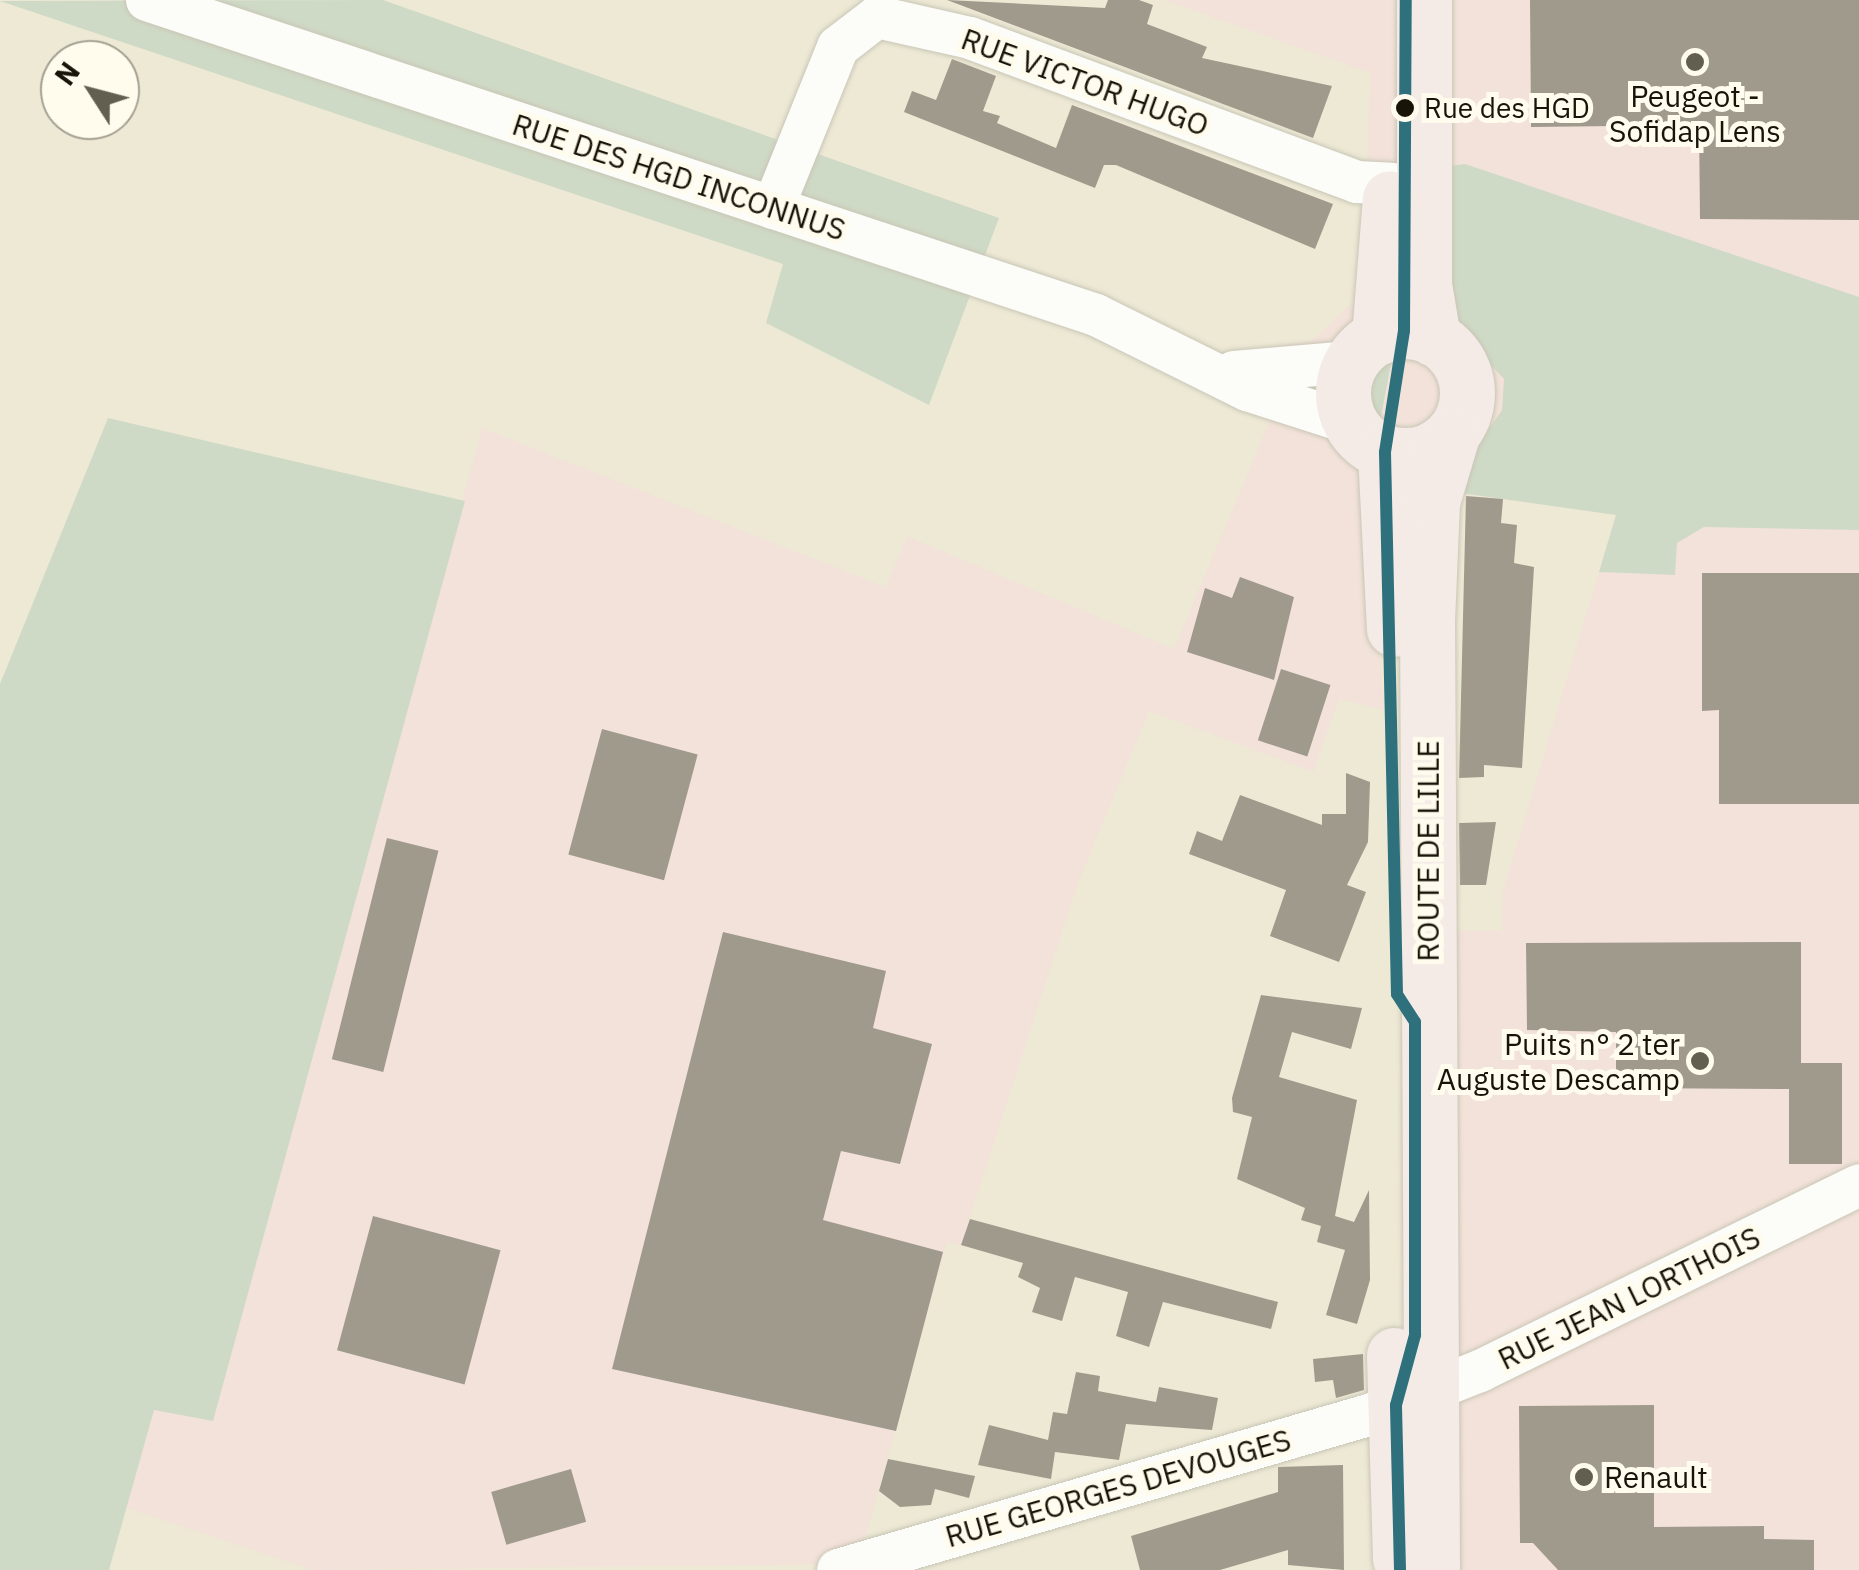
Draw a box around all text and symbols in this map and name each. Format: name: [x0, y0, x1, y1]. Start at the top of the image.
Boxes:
street label: RUE VICTOR HUGO: [957, 21, 1213, 143]
north arrow: [40, 40, 140, 140]
marker: Peugeot - Sofidap Lens: [1684, 51, 1706, 73]
text: N: [46, 54, 88, 92]
place label: Peugeot - Sofidap Lens: [1609, 78, 1781, 148]
place label: Rue des HGD: [1424, 91, 1590, 125]
marker: Rue des HGD: [1395, 98, 1415, 118]
street label: RUE DES HGD INCONNUS: [508, 106, 850, 248]
street label: ROUTE DE LILLE: [1410, 740, 1446, 962]
place label: Puits n° 2 ter Auguste Descamp: [1437, 1026, 1680, 1096]
marker: Puits n° 2 ter Auguste Descamp: [1689, 1050, 1711, 1072]
street label: RUE JEAN LORTHOIS: [1492, 1219, 1766, 1377]
street label: RUE GEORGES DEVOUGES: [941, 1421, 1295, 1555]
place label: Renault: [1604, 1459, 1708, 1495]
marker: Renault: [1573, 1466, 1595, 1488]

